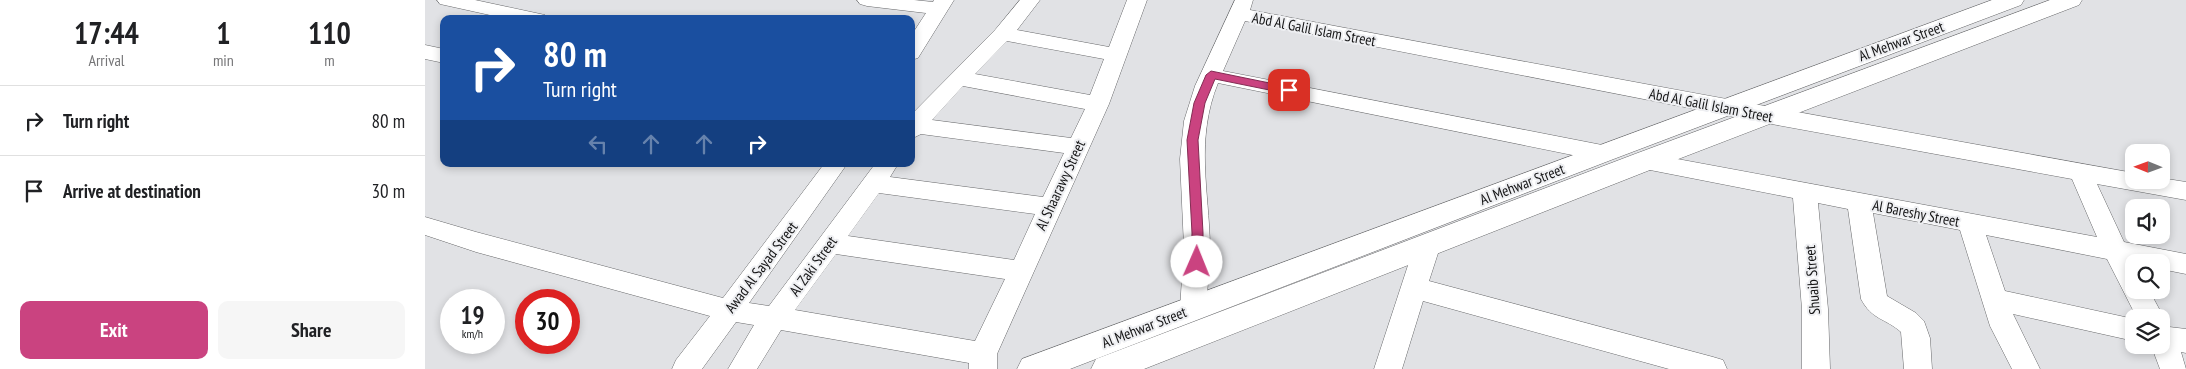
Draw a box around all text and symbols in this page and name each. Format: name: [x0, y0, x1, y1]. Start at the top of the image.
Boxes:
street label: Abd Al Galil Islam Street: [1251, 8, 1377, 50]
text: 17:44: [74, 13, 139, 52]
text: 1: [216, 13, 231, 52]
text: 110: [308, 13, 351, 52]
street label: Al Mehwar Street: [1856, 17, 1946, 65]
text: 80 m: [543, 31, 607, 77]
icon: right: [460, 35, 525, 100]
text: Arrival: [88, 50, 125, 70]
text: min: [213, 50, 234, 70]
text: m: [324, 50, 335, 70]
pin: [1268, 69, 1310, 111]
text: Turn right: [543, 75, 617, 103]
icon: arrive: [1275, 76, 1303, 104]
street label: Abd Al Galil Islam Street: [1648, 84, 1774, 126]
icon: right: [20, 107, 48, 135]
text: Turn right: [63, 109, 129, 133]
text: 80 m: [372, 109, 405, 133]
icon: left: [584, 130, 612, 158]
icon: ahead: [637, 130, 665, 158]
icon: ahead: [690, 130, 718, 158]
icon: right: [743, 130, 771, 158]
street label: Al Shaarawy Street: [1031, 137, 1089, 233]
north arrow: [2125, 144, 2170, 189]
map controls: [2125, 144, 2170, 354]
street label: Al Mehwar Street: [1477, 159, 1567, 209]
icon: arrive: [20, 177, 48, 205]
text: Arrive at destination: [63, 179, 201, 203]
text: 30 m: [372, 179, 405, 203]
street label: Al Bareshy Street: [1871, 195, 1961, 231]
button: sound: [2125, 199, 2170, 244]
street label: Awad Al Sayad Street: [720, 218, 802, 316]
street label: Al Zaki Street: [785, 232, 841, 300]
position arrow: [1170, 235, 1222, 287]
street label: Shuaib Street: [1800, 245, 1824, 315]
button: search: [2125, 254, 2170, 299]
speed limit sign: 30: [515, 289, 580, 354]
text: 19: [461, 299, 484, 331]
button: Exit: [20, 301, 208, 359]
button: Share: [218, 301, 405, 359]
street label: Al Mehwar Street: [1099, 302, 1189, 352]
button: layers: [2125, 309, 2170, 354]
text: km/h: [462, 326, 483, 341]

